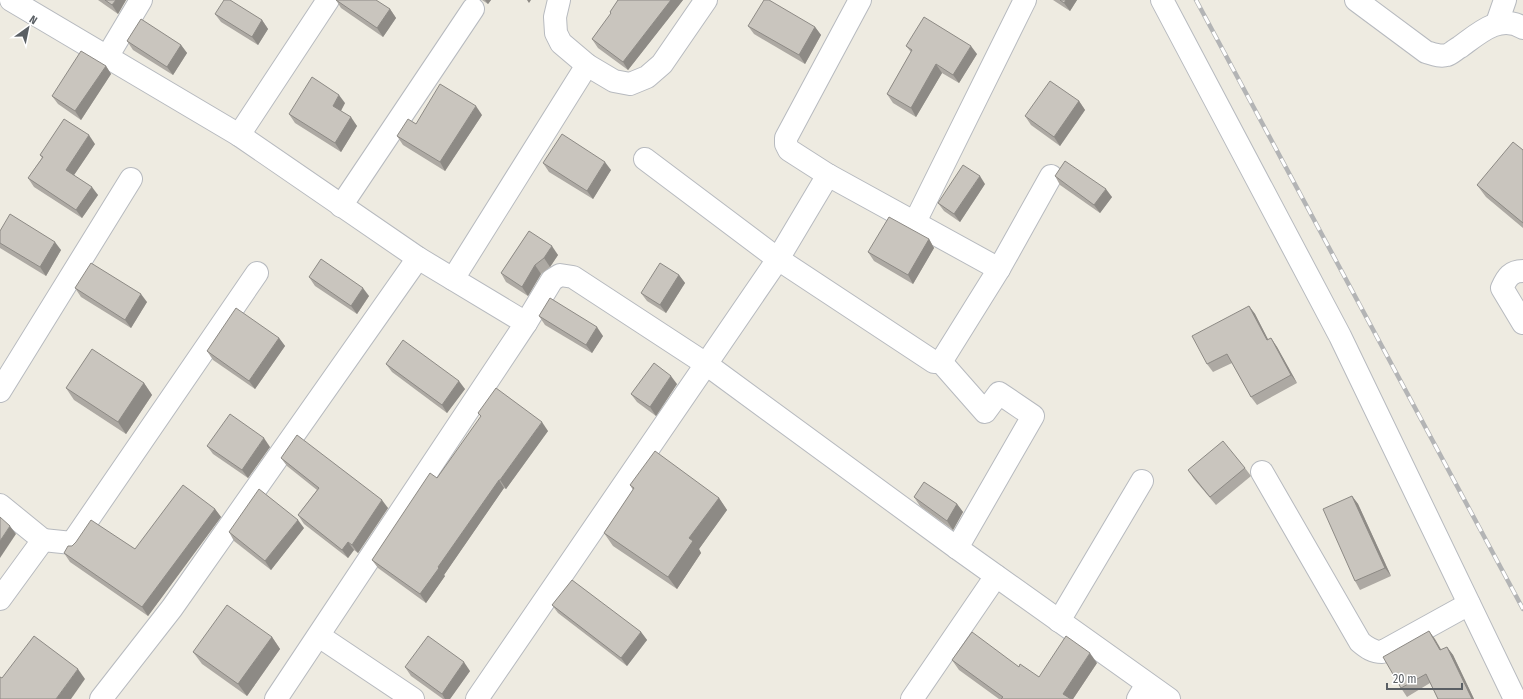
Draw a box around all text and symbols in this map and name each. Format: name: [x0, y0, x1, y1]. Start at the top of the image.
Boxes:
north arrow: [8, 8, 48, 48]
text: N: [27, 13, 39, 27]
scale bar: [1387, 665, 1462, 691]
text: 20 m: [1393, 672, 1417, 686]

